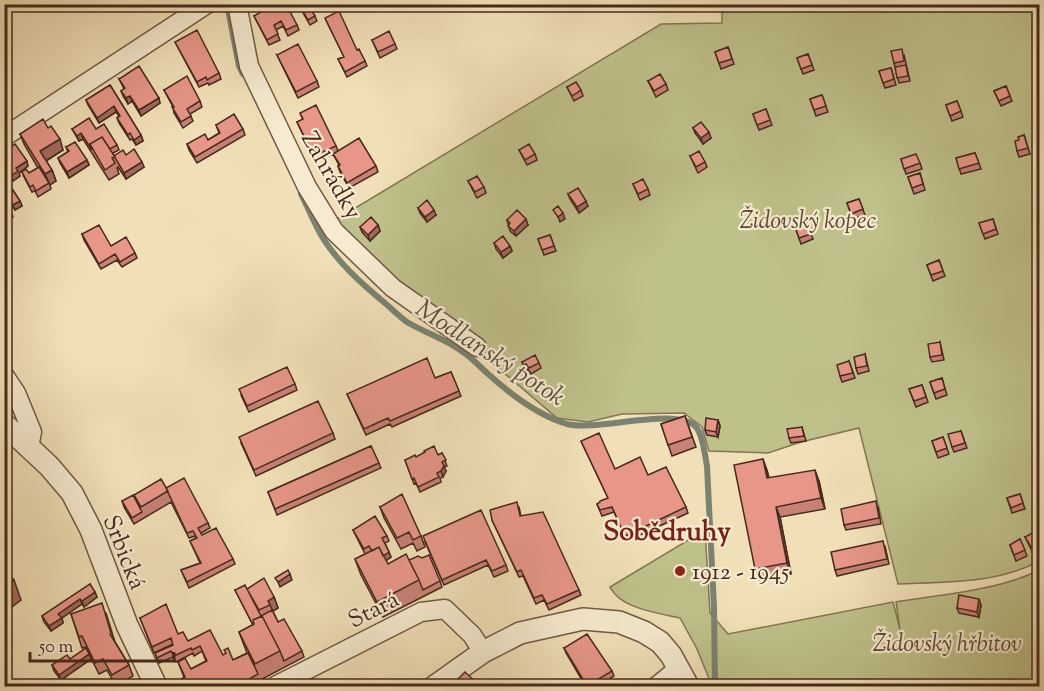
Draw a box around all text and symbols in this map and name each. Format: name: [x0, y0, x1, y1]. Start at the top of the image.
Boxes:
street label: Zahrádky: [291, 126, 369, 226]
park label: Židovský kopec: [740, 205, 876, 239]
water label: Modlanský potok: [407, 292, 572, 417]
street label: Srbická: [93, 510, 153, 595]
district label: Sobědruhy: [603, 514, 731, 553]
place label: 1912 - 1945: [692, 556, 789, 590]
marker: 1912 - 1945: [673, 564, 687, 578]
street label: Stará: [342, 584, 405, 638]
scale bar: [30, 625, 174, 663]
park label: Židovský hřbitov: [873, 628, 1022, 662]
text: 50 m: [38, 635, 74, 661]

